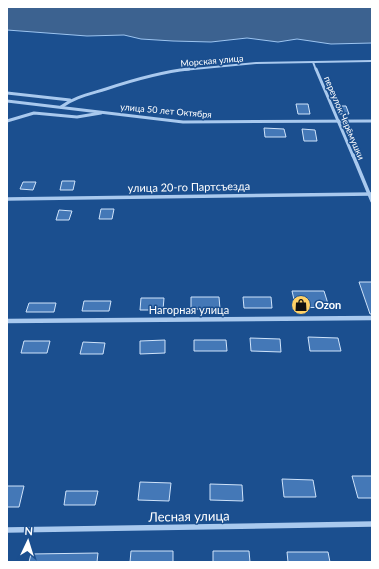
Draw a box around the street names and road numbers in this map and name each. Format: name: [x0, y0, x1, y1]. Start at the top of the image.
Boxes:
street label: Морская улица: [180, 52, 244, 69]
street label: переулок Черёмушки: [322, 74, 367, 161]
street label: улица 50 лет Октября: [120, 101, 212, 120]
street label: улица 20-го Партсъезда: [128, 179, 250, 194]
street label: Нагорная улица: [149, 303, 229, 316]
street label: Лесная улица: [147, 507, 230, 525]

